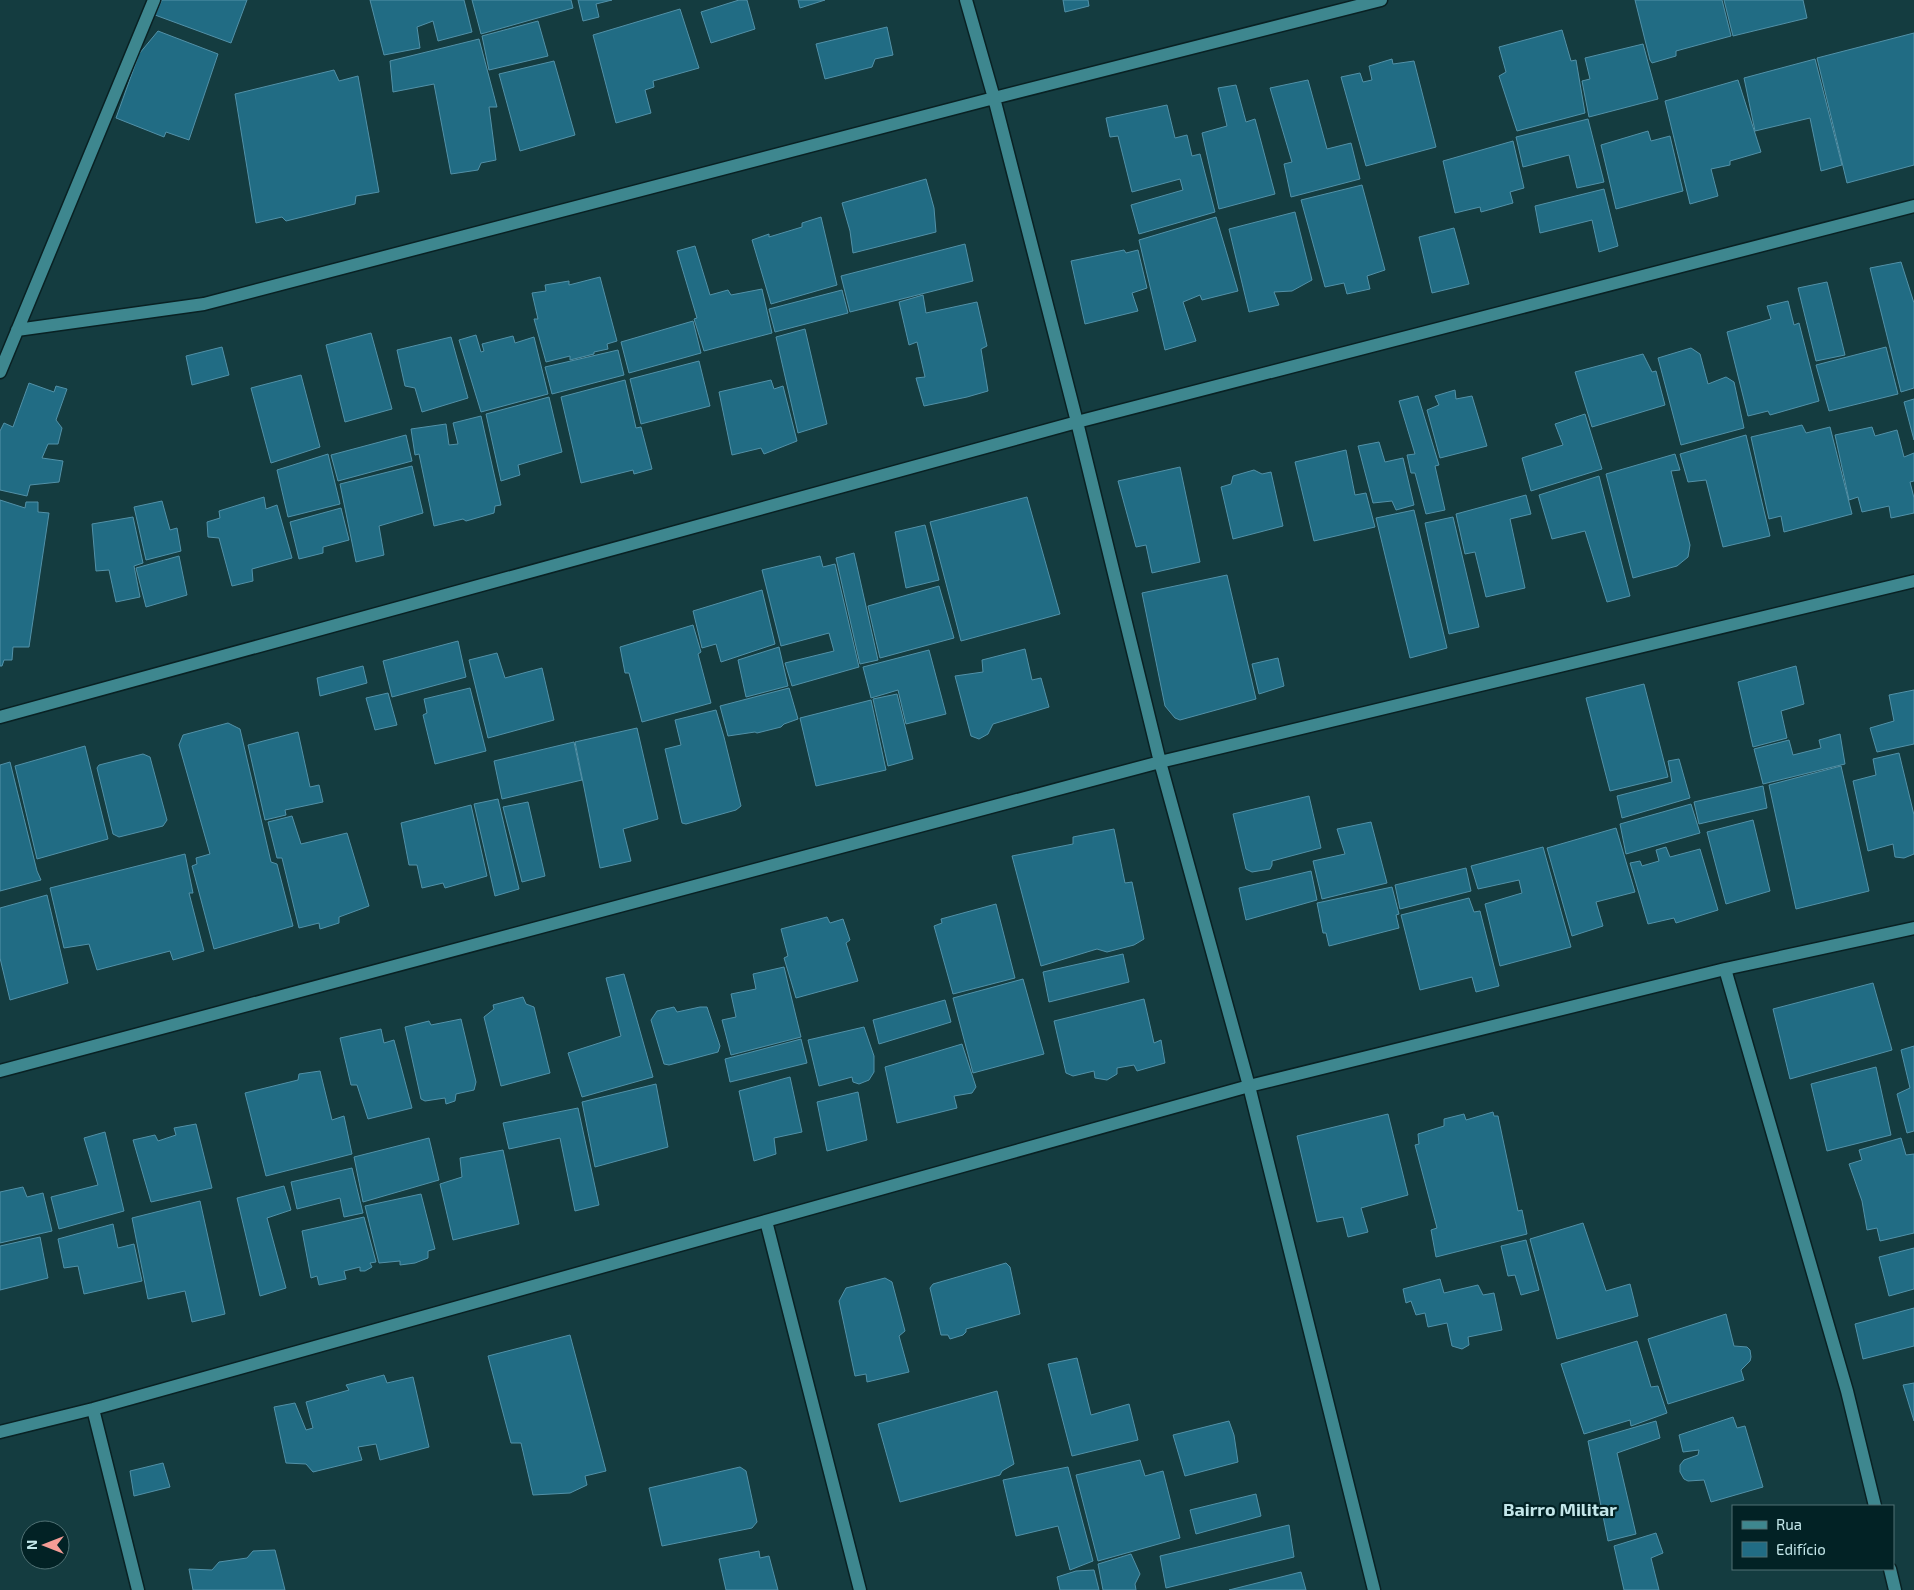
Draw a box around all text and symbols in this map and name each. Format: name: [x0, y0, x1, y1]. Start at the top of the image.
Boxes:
district label: Bairro Militar: [1503, 1498, 1617, 1520]
legend: [1732, 1505, 1894, 1570]
text: Rua: [1776, 1515, 1802, 1533]
north arrow: [20, 1520, 70, 1570]
text: N: [23, 1540, 40, 1550]
text: Edifício: [1776, 1540, 1826, 1558]

